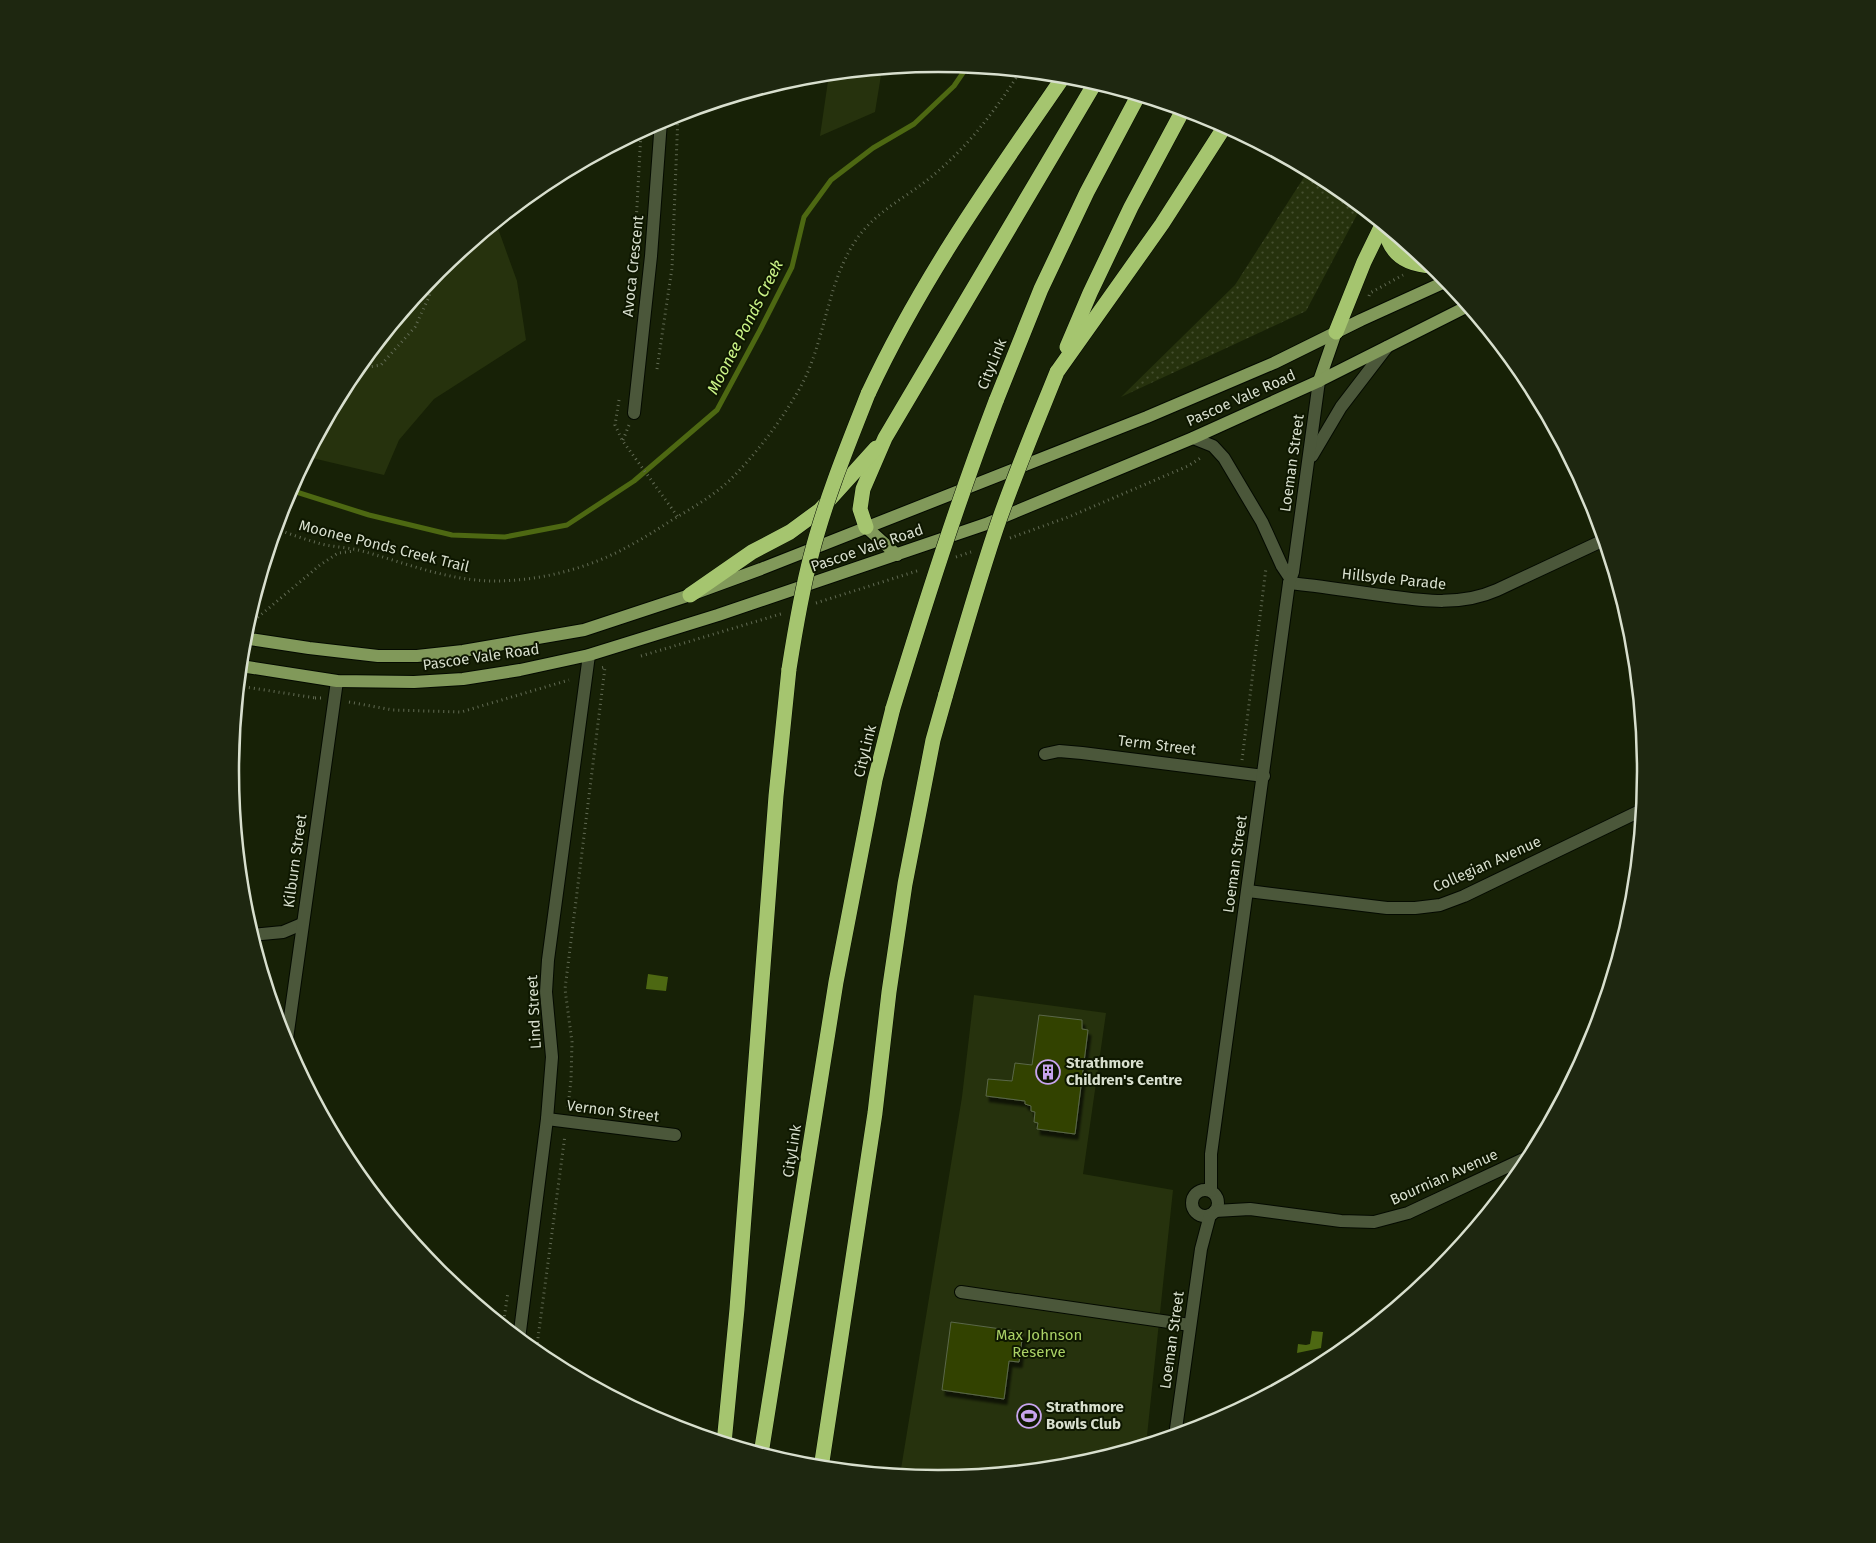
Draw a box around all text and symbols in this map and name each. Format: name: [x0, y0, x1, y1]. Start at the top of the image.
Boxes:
street label: Avoca Crescent: [619, 214, 647, 318]
water label: Moonee Ponds Creek: [703, 256, 787, 397]
street label: CityLink: [974, 336, 1010, 392]
street label: Pascoe Vale Road: [1184, 366, 1298, 430]
street label: Loeman Street: [1276, 412, 1308, 513]
street label: Moonee Ponds Creek Trail: [297, 516, 472, 576]
street label: Pascoe Vale Road: [809, 520, 925, 576]
street label: Hillsyde Parade: [1341, 565, 1447, 593]
street label: Pascoe Vale Road: [422, 640, 540, 674]
street label: CityLink: [850, 723, 880, 779]
street label: Term Street: [1117, 731, 1198, 759]
street label: Kilburn Street: [280, 812, 311, 909]
street label: Loeman Street: [1219, 813, 1251, 914]
street label: Collegian Avenue: [1430, 832, 1544, 896]
street label: Lind Street: [523, 974, 545, 1049]
place label: Strathmore Children's Centre: [1066, 1054, 1182, 1089]
building icon: Strathmore Children's Centre: [1035, 1059, 1061, 1085]
street label: Vernon Street: [566, 1096, 661, 1126]
street label: CityLink: [779, 1123, 805, 1179]
street label: Bournian Avenue: [1387, 1145, 1501, 1209]
street label: Loeman Street: [1156, 1289, 1188, 1390]
park label: Max Johnson Reserve: [996, 1326, 1082, 1361]
place label: Strathmore Bowls Club: [1046, 1398, 1124, 1433]
sports icon: Strathmore Bowls Club: [1016, 1403, 1042, 1429]

